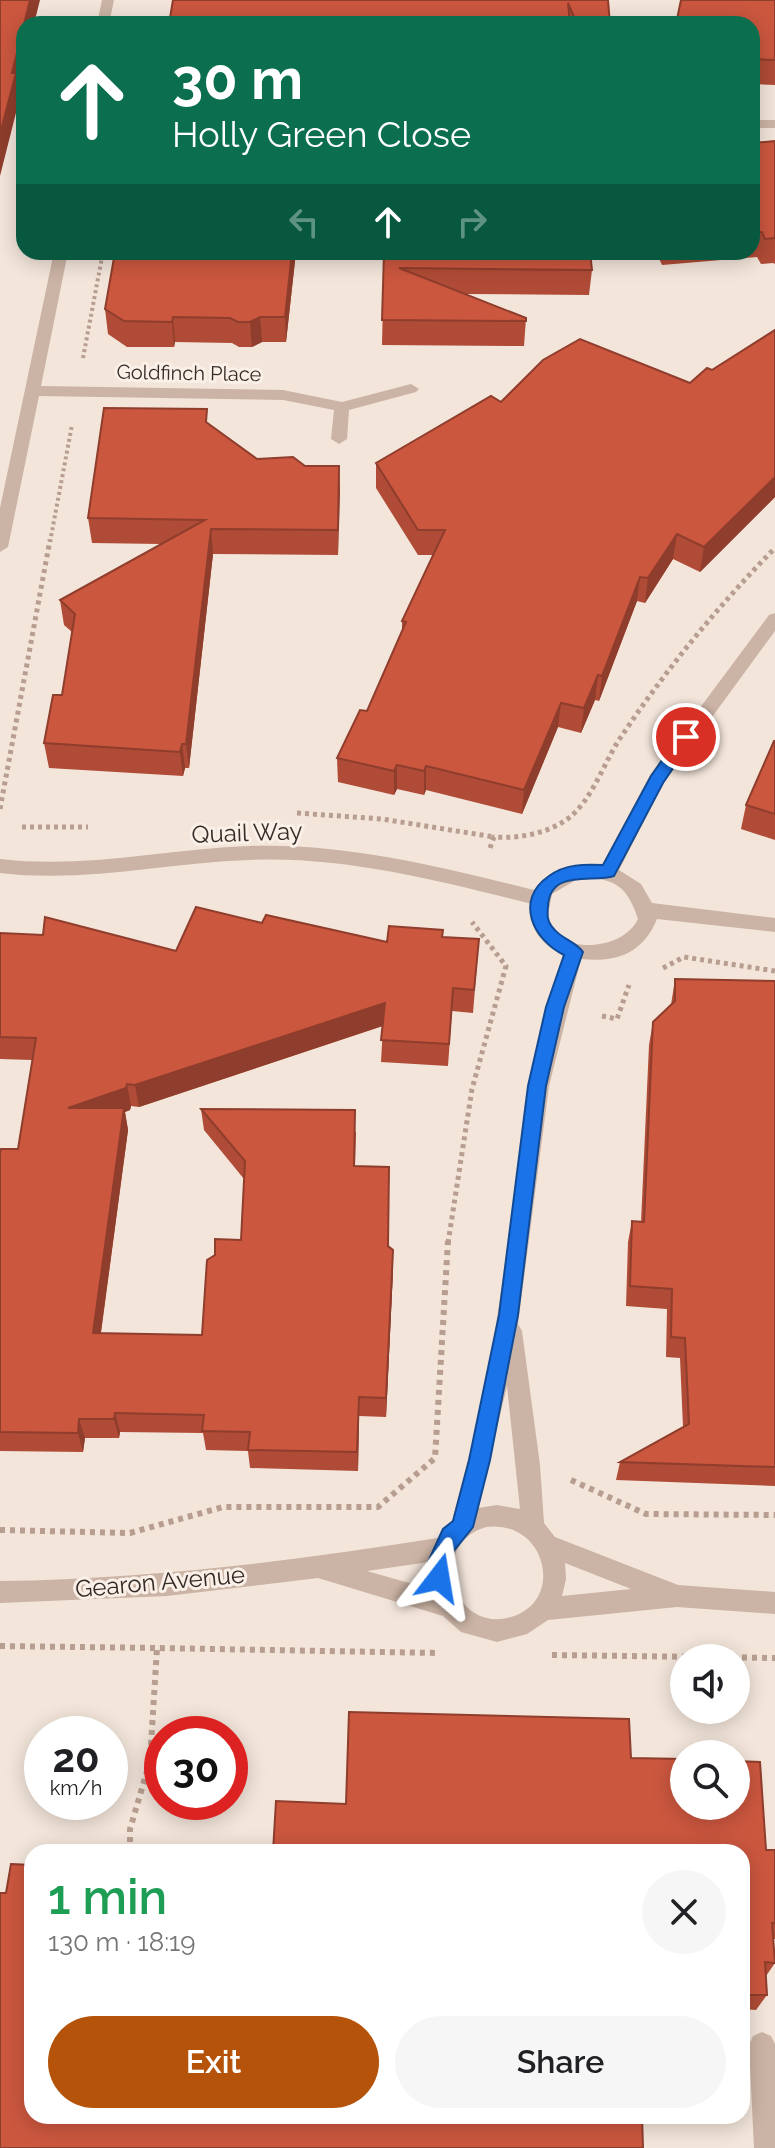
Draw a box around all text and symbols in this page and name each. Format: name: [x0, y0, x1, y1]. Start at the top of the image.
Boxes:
text: 30 m: [172, 46, 303, 112]
icon: ahead: [40, 48, 144, 152]
text: Holly Green Close: [172, 113, 471, 155]
icon: left: [282, 200, 326, 244]
icon: ahead: [366, 200, 410, 244]
icon: right: [450, 200, 494, 244]
street label: Goldfinch Place: [116, 360, 262, 386]
pin: [652, 703, 720, 771]
icon: arrive: [664, 715, 708, 759]
street label: Quail Way: [191, 816, 303, 849]
position arrow: [397, 1536, 481, 1620]
street label: Gearon Avenue: [74, 1560, 246, 1603]
map controls: [670, 1644, 750, 1820]
button: sound: [670, 1644, 750, 1724]
speed limit sign: 30: [144, 1716, 248, 1820]
text: 20: [52, 1734, 100, 1781]
button: search: [670, 1740, 750, 1820]
text: km/h: [50, 1776, 102, 1800]
text: 1 min: [48, 1869, 167, 1925]
button: close: [642, 1870, 726, 1954]
text: 130 m · 18:19: [48, 1927, 195, 1957]
button: Exit: [48, 2016, 379, 2108]
button: Share: [395, 2016, 726, 2108]

